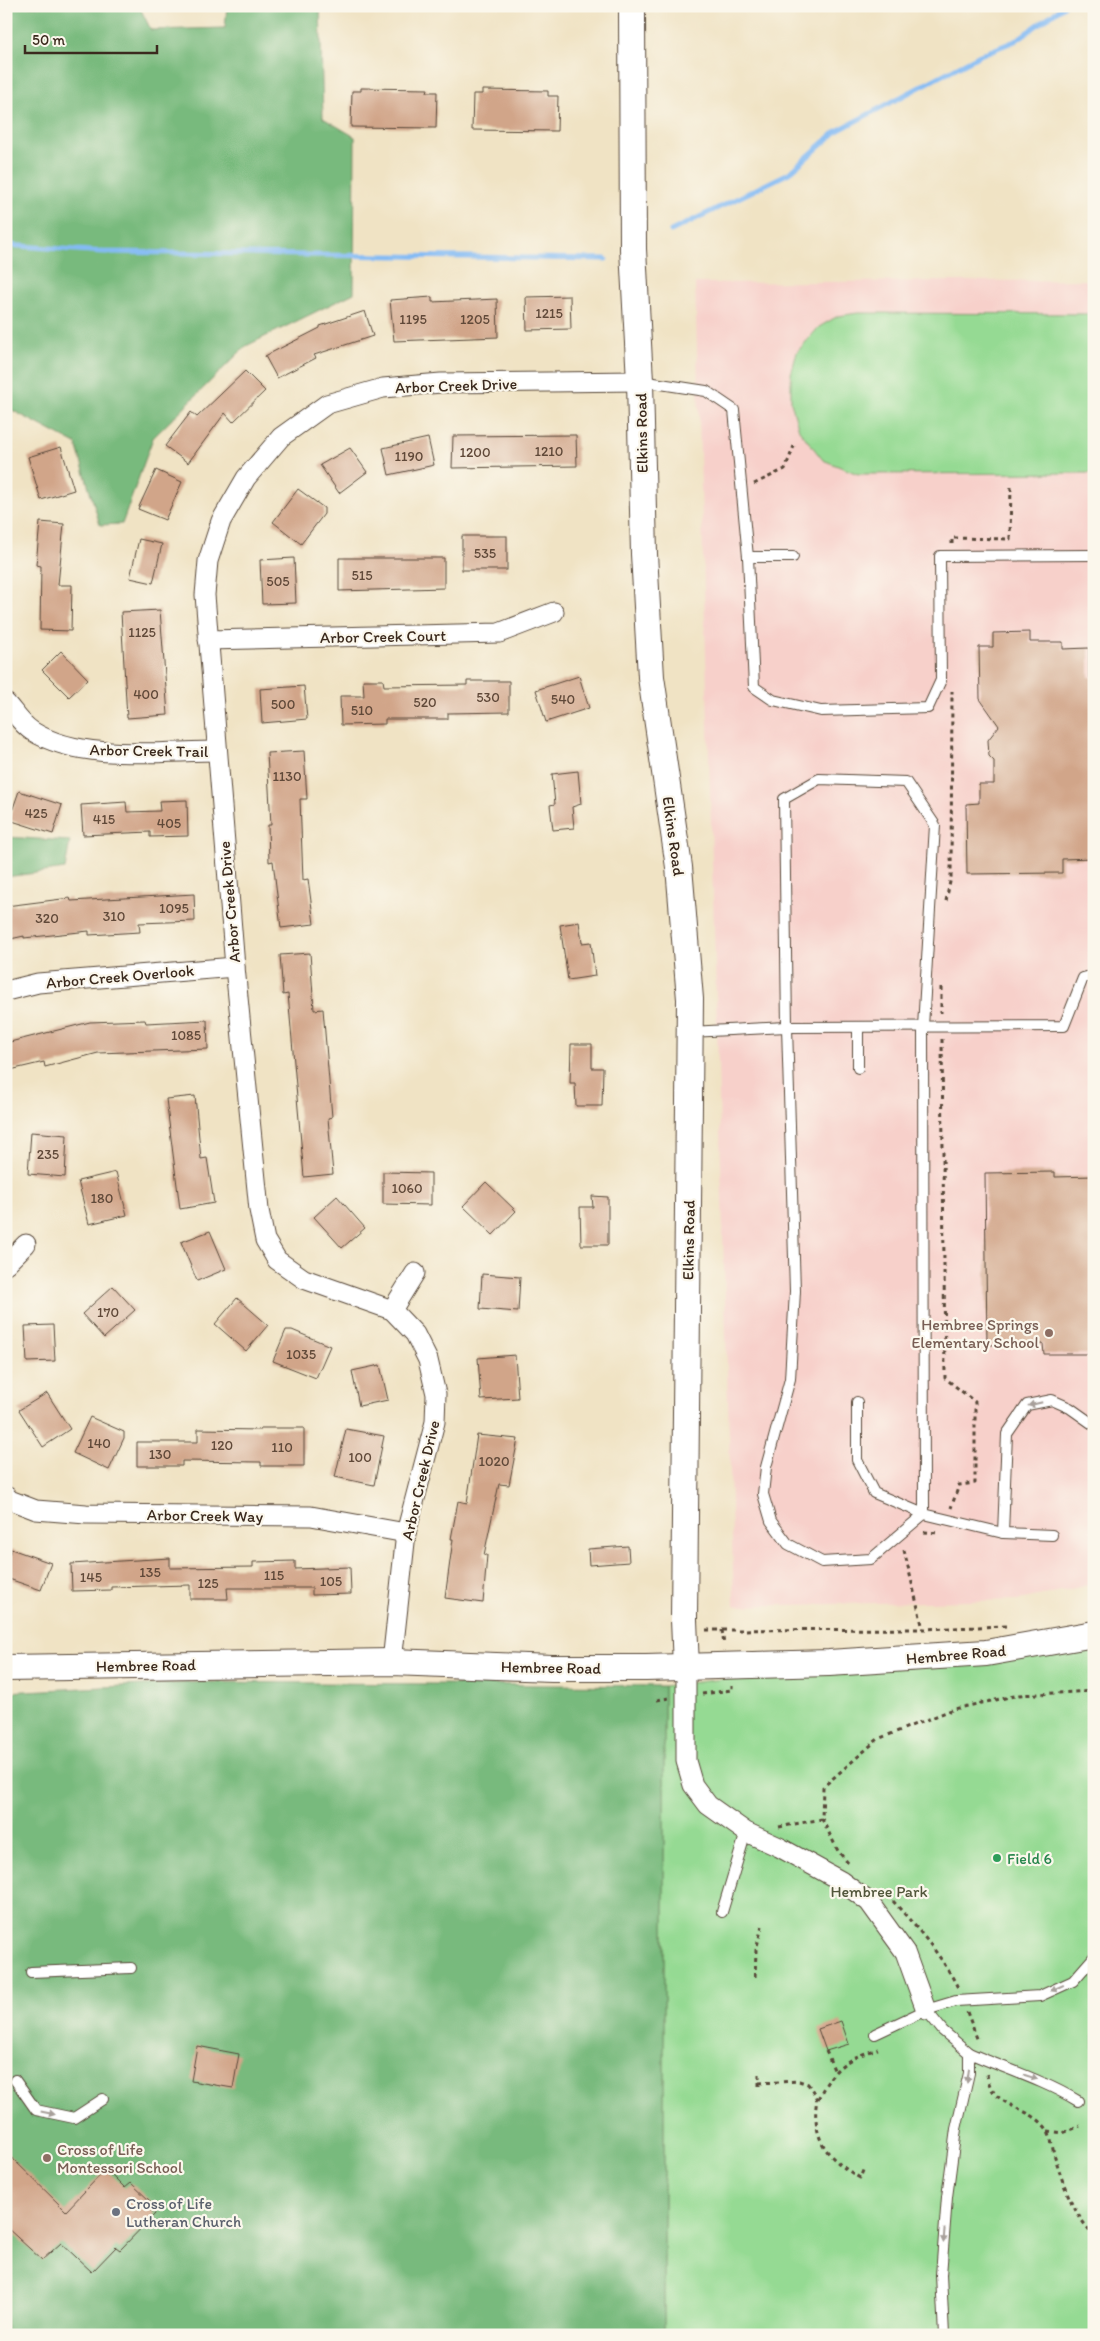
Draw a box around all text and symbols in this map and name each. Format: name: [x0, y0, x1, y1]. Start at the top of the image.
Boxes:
scale bar: [25, 22, 158, 54]
text: 50 m: [32, 31, 65, 49]
house number: 1215: [535, 305, 563, 322]
house number: 1195: [399, 311, 427, 328]
house number: 1205: [460, 311, 490, 328]
street label: Arbor Creek Drive: [395, 374, 517, 397]
street label: Elkins Road: [631, 392, 652, 473]
house number: 1210: [535, 443, 563, 460]
house number: 1200: [459, 444, 491, 461]
house number: 1190: [395, 448, 423, 465]
house number: 535: [474, 545, 496, 562]
house number: 515: [351, 567, 373, 584]
house number: 505: [266, 573, 290, 590]
house number: 1125: [128, 624, 156, 641]
street label: Arbor Creek Court: [320, 626, 446, 647]
house number: 400: [133, 686, 159, 703]
house number: 530: [476, 689, 500, 706]
house number: 540: [551, 691, 575, 708]
house number: 520: [413, 694, 437, 711]
house number: 500: [271, 696, 295, 713]
house number: 510: [351, 702, 373, 719]
street label: Arbor Creek Trail: [89, 740, 209, 761]
house number: 1130: [272, 768, 302, 785]
street label: Elkins Road: [659, 795, 689, 877]
house number: 425: [24, 805, 48, 822]
house number: 415: [93, 811, 115, 828]
house number: 405: [157, 815, 181, 832]
street label: Arbor Creek Drive: [215, 840, 244, 964]
house number: 1095: [159, 900, 189, 917]
house number: 310: [103, 908, 125, 925]
house number: 320: [35, 910, 59, 927]
street label: Arbor Creek Overlook: [45, 960, 196, 992]
house number: 1085: [171, 1027, 201, 1044]
house number: 235: [37, 1146, 59, 1163]
house number: 1060: [391, 1180, 423, 1197]
house number: 180: [91, 1190, 113, 1207]
street label: Elkins Road: [678, 1199, 699, 1280]
house number: 170: [97, 1304, 119, 1321]
place label: Hembree Springs Elementary School: [911, 1315, 1039, 1352]
marker: Hembree Springs Elementary School: [1043, 1327, 1055, 1339]
house number: 1035: [286, 1346, 316, 1363]
one-way arrow: [1028, 1400, 1043, 1408]
street label: Arbor Creek Drive: [397, 1418, 443, 1542]
house number: 140: [87, 1435, 111, 1452]
house number: 120: [211, 1437, 233, 1454]
house number: 110: [271, 1439, 293, 1456]
house number: 130: [149, 1446, 171, 1463]
house number: 100: [348, 1449, 372, 1466]
house number: 1020: [478, 1453, 510, 1470]
street label: Arbor Creek Way: [147, 1505, 264, 1526]
house number: 135: [139, 1564, 161, 1581]
house number: 115: [264, 1567, 284, 1584]
house number: 145: [80, 1569, 102, 1586]
house number: 105: [320, 1573, 342, 1590]
house number: 125: [197, 1575, 219, 1592]
street label: Hembree Road: [905, 1641, 1007, 1668]
street label: Hembree Road: [96, 1655, 196, 1676]
street label: Hembree Road: [501, 1657, 601, 1678]
place label: Field 6: [1007, 1849, 1052, 1868]
marker: Field 6: [991, 1852, 1003, 1864]
park label: Hembree Park: [830, 1882, 928, 1901]
one-way arrow: [1050, 1984, 1064, 1992]
one-way arrow: [964, 2068, 972, 2084]
one-way arrow: [1023, 2074, 1038, 2082]
one-way arrow: [40, 2109, 56, 2117]
place label: Cross of Life Montessori School: [57, 2140, 183, 2177]
marker: Cross of Life Montessori School: [41, 2152, 53, 2164]
place label: Cross of Life Lutheran Church: [126, 2194, 241, 2231]
marker: Cross of Life Lutheran Church: [110, 2206, 122, 2218]
one-way arrow: [940, 2228, 948, 2244]

